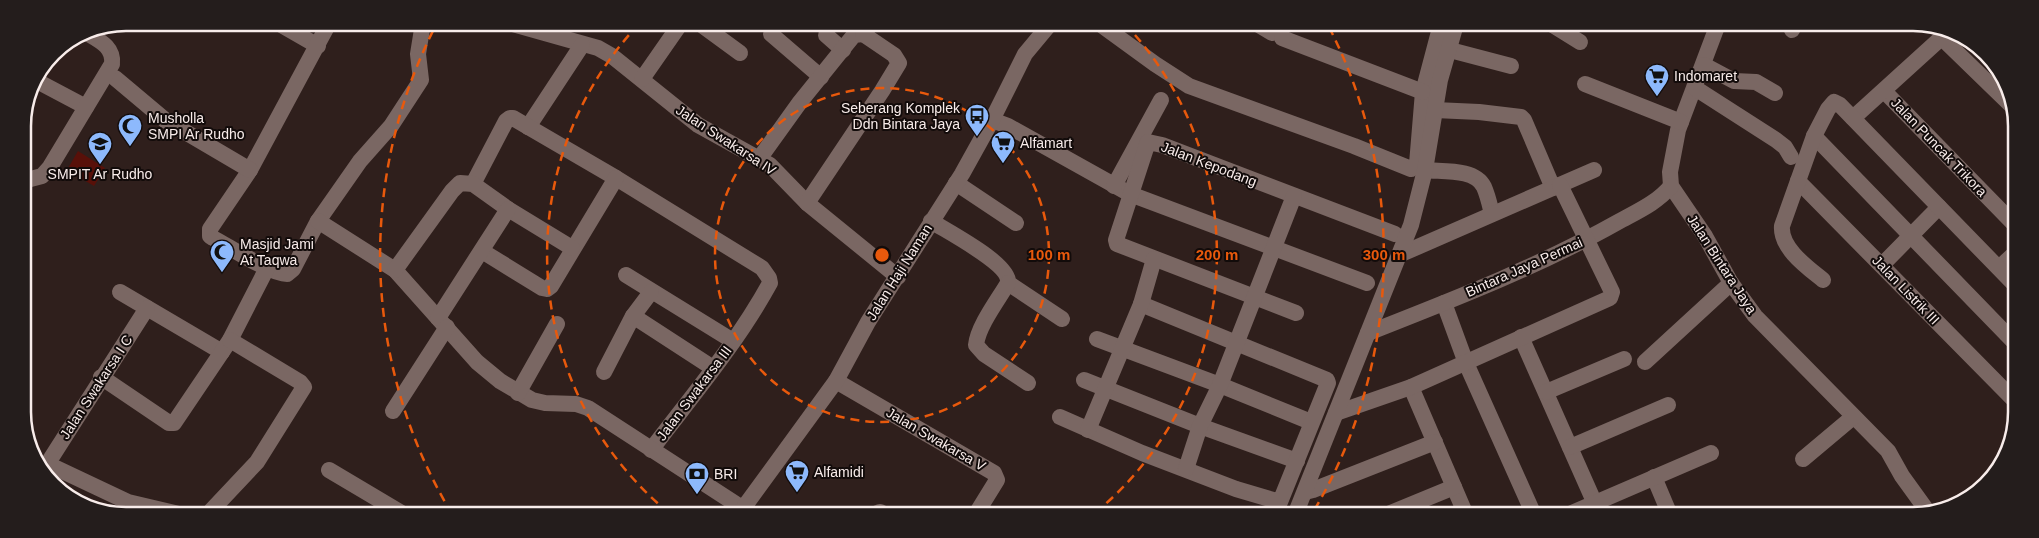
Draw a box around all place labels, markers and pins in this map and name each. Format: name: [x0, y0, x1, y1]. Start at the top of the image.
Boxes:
supermarket icon: Indomaret: [1644, 63, 1670, 97]
place label: Indomaret: [1674, 68, 1737, 84]
place label: Seberang Komplek Ddn Bintara Jaya: [841, 100, 961, 132]
bus stop icon: Seberang Komplek Ddn Bintara Jaya: [964, 103, 990, 137]
place label: Musholla SMPI Ar Rudho: [148, 110, 245, 142]
mosque icon: Musholla SMPI Ar Rudho: [117, 113, 143, 147]
supermarket icon: Alfamart: [990, 130, 1016, 164]
school or university icon: SMPIT Ar Rudho: [87, 131, 113, 165]
place label: Alfamart: [1020, 135, 1072, 151]
place label: SMPIT Ar Rudho: [48, 166, 153, 182]
place label: Masjid Jami At Taqwa: [240, 236, 314, 268]
mosque icon: Masjid Jami At Taqwa: [209, 239, 235, 273]
centre of rings: [873, 246, 891, 264]
supermarket icon: Alfamidi: [784, 459, 810, 493]
bank icon: BRI: [684, 461, 710, 495]
place label: Alfamidi: [814, 464, 864, 480]
place label: BRI: [714, 466, 737, 482]

